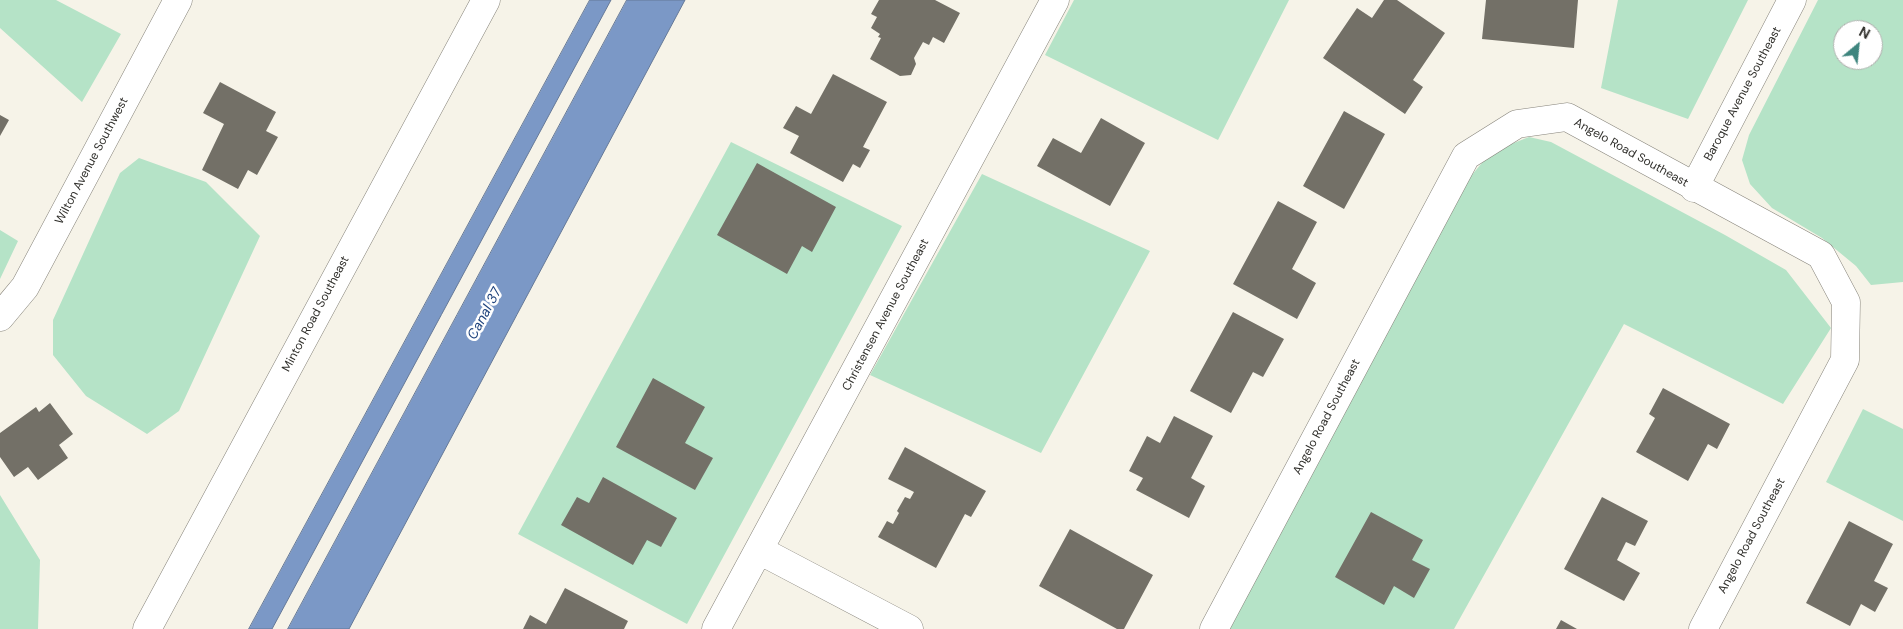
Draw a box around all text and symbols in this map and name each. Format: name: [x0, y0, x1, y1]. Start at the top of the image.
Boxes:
north arrow: [1833, 20, 1883, 70]
text: N: [1856, 22, 1873, 43]
street label: Baroque Avenue Southeast: [1701, 24, 1785, 164]
street label: Wilton Avenue Southwest: [52, 95, 132, 227]
street label: Angelo Road Southeast: [1571, 116, 1691, 190]
street label: Christensen Avenue Southeast: [840, 237, 932, 393]
street label: Minton Road Southeast: [279, 254, 353, 374]
water label: Canal 37: [464, 285, 506, 343]
street label: Angelo Road Southeast: [1290, 357, 1364, 477]
street label: Angelo Road Southeast: [1715, 476, 1789, 596]

